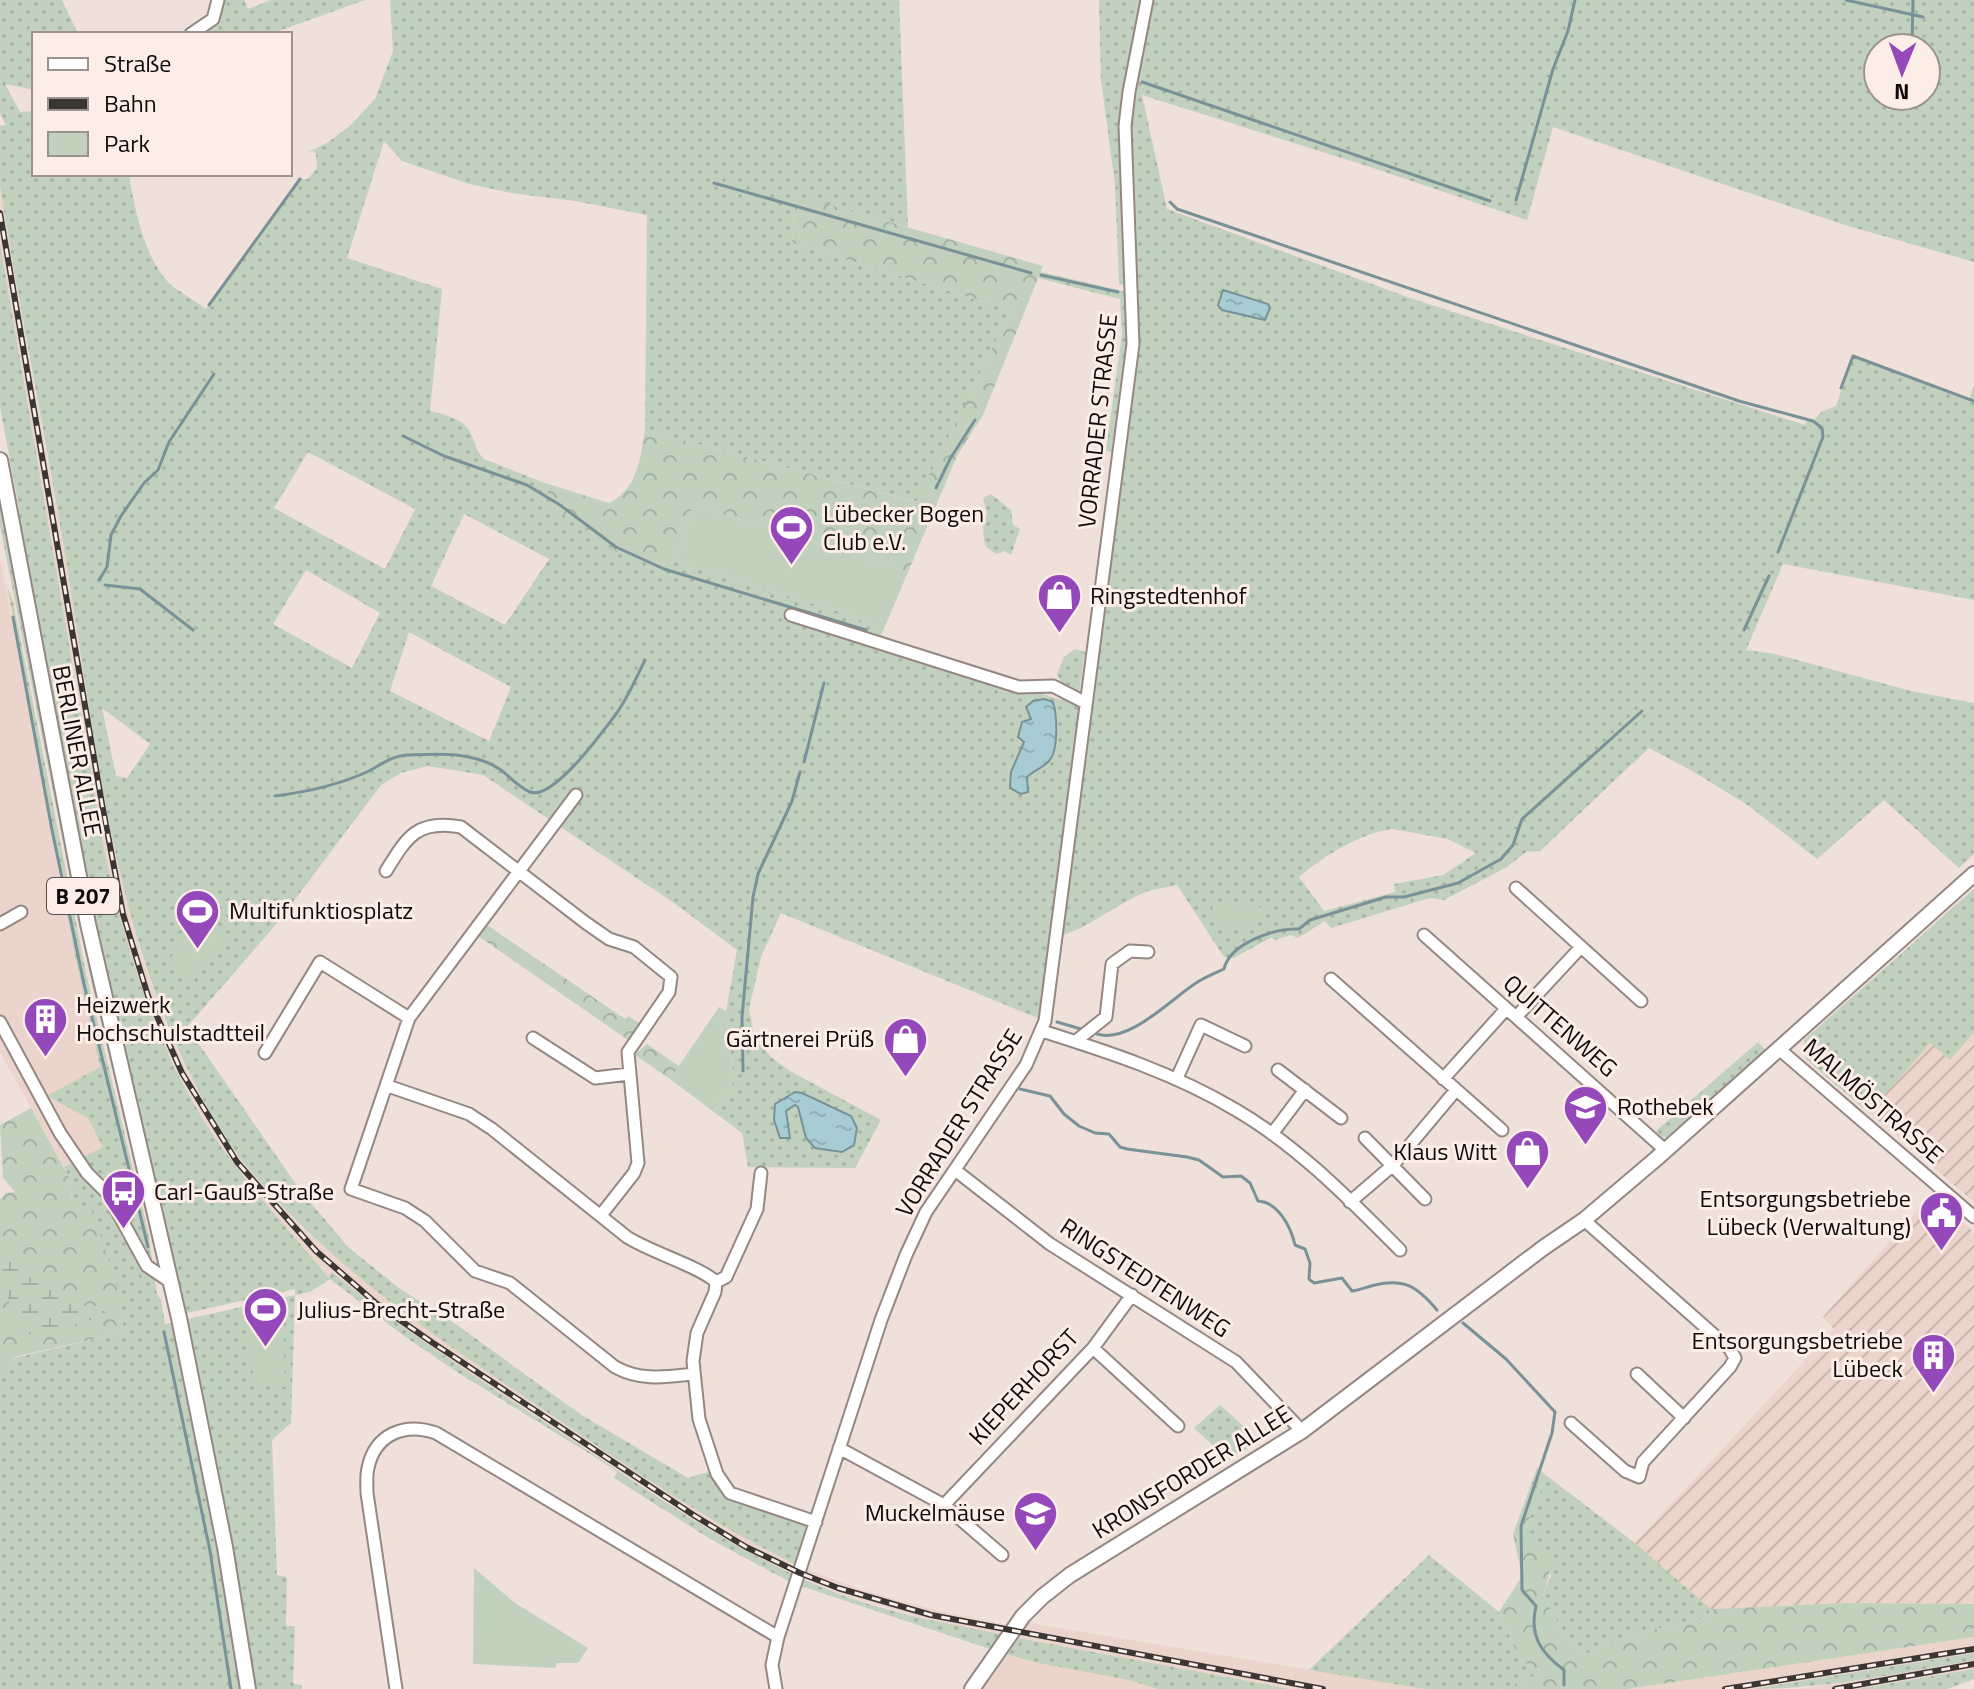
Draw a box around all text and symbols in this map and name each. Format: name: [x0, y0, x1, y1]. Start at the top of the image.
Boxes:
legend: [32, 32, 292, 176]
north arrow: [1862, 32, 1942, 112]
text: Straße: [104, 45, 171, 81]
text: N: [1894, 75, 1910, 109]
text: Bahn: [104, 85, 157, 121]
text: Park: [104, 125, 150, 161]
street label: VORRADER STRASSE: [1068, 312, 1126, 530]
place label: Lübecker Bogen Club e.V.: [823, 495, 984, 559]
sports icon: Lübecker Bogen Club e.V.: [768, 504, 816, 567]
shop icon: Ringstedtenhof: [1035, 572, 1083, 635]
place label: Ringstedtenhof: [1090, 577, 1247, 613]
street label: BERLINER ALLEE: [44, 662, 112, 839]
road number: B 207: [47, 878, 119, 914]
sports icon: Multifunktiosplatz: [174, 887, 222, 950]
place label: Multifunktiosplatz: [229, 892, 413, 928]
street label: QUITTENWEG: [1496, 965, 1626, 1085]
place label: Heizwerk Hochschulstadtteil: [76, 986, 265, 1050]
building icon: Heizwerk Hochschulstadtteil: [21, 995, 69, 1058]
shop icon: Gärtnerei Prüß: [881, 1015, 929, 1078]
place label: Gärtnerei Prüß: [726, 1020, 874, 1056]
street label: VORRADER STRASSE: [886, 1021, 1031, 1223]
street label: MALMÖSTRASSE: [1796, 1029, 1952, 1171]
school or university icon: Rothebek: [1562, 1083, 1610, 1146]
place label: Rothebek: [1617, 1088, 1714, 1124]
shop icon: Klaus Witt: [1504, 1128, 1552, 1191]
place label: Klaus Witt: [1393, 1133, 1498, 1169]
bus stop icon: Carl-Gauß-Straße: [99, 1168, 147, 1231]
place label: Carl-Gauß-Straße: [154, 1173, 334, 1209]
place label: Entsorgungsbetriebe Lübeck (Verwaltung): [1700, 1180, 1911, 1244]
public building icon: Entsorgungsbetriebe Lübeck (Verwaltung): [1918, 1189, 1966, 1252]
street label: RINGSTEDTENWEG: [1053, 1208, 1238, 1346]
sports icon: Julius-Brecht-Straße: [242, 1286, 290, 1349]
place label: Julius-Brecht-Straße: [297, 1291, 505, 1327]
street label: KIEPERHORST: [960, 1320, 1087, 1453]
place label: Entsorgungsbetriebe Lübeck: [1692, 1322, 1903, 1386]
building icon: Entsorgungsbetriebe Lübeck: [1910, 1331, 1958, 1394]
street label: KRONSFORDER ALLEE: [1085, 1395, 1298, 1547]
school or university icon: Muckelmäuse: [1012, 1489, 1060, 1552]
place label: Muckelmäuse: [865, 1494, 1005, 1530]

